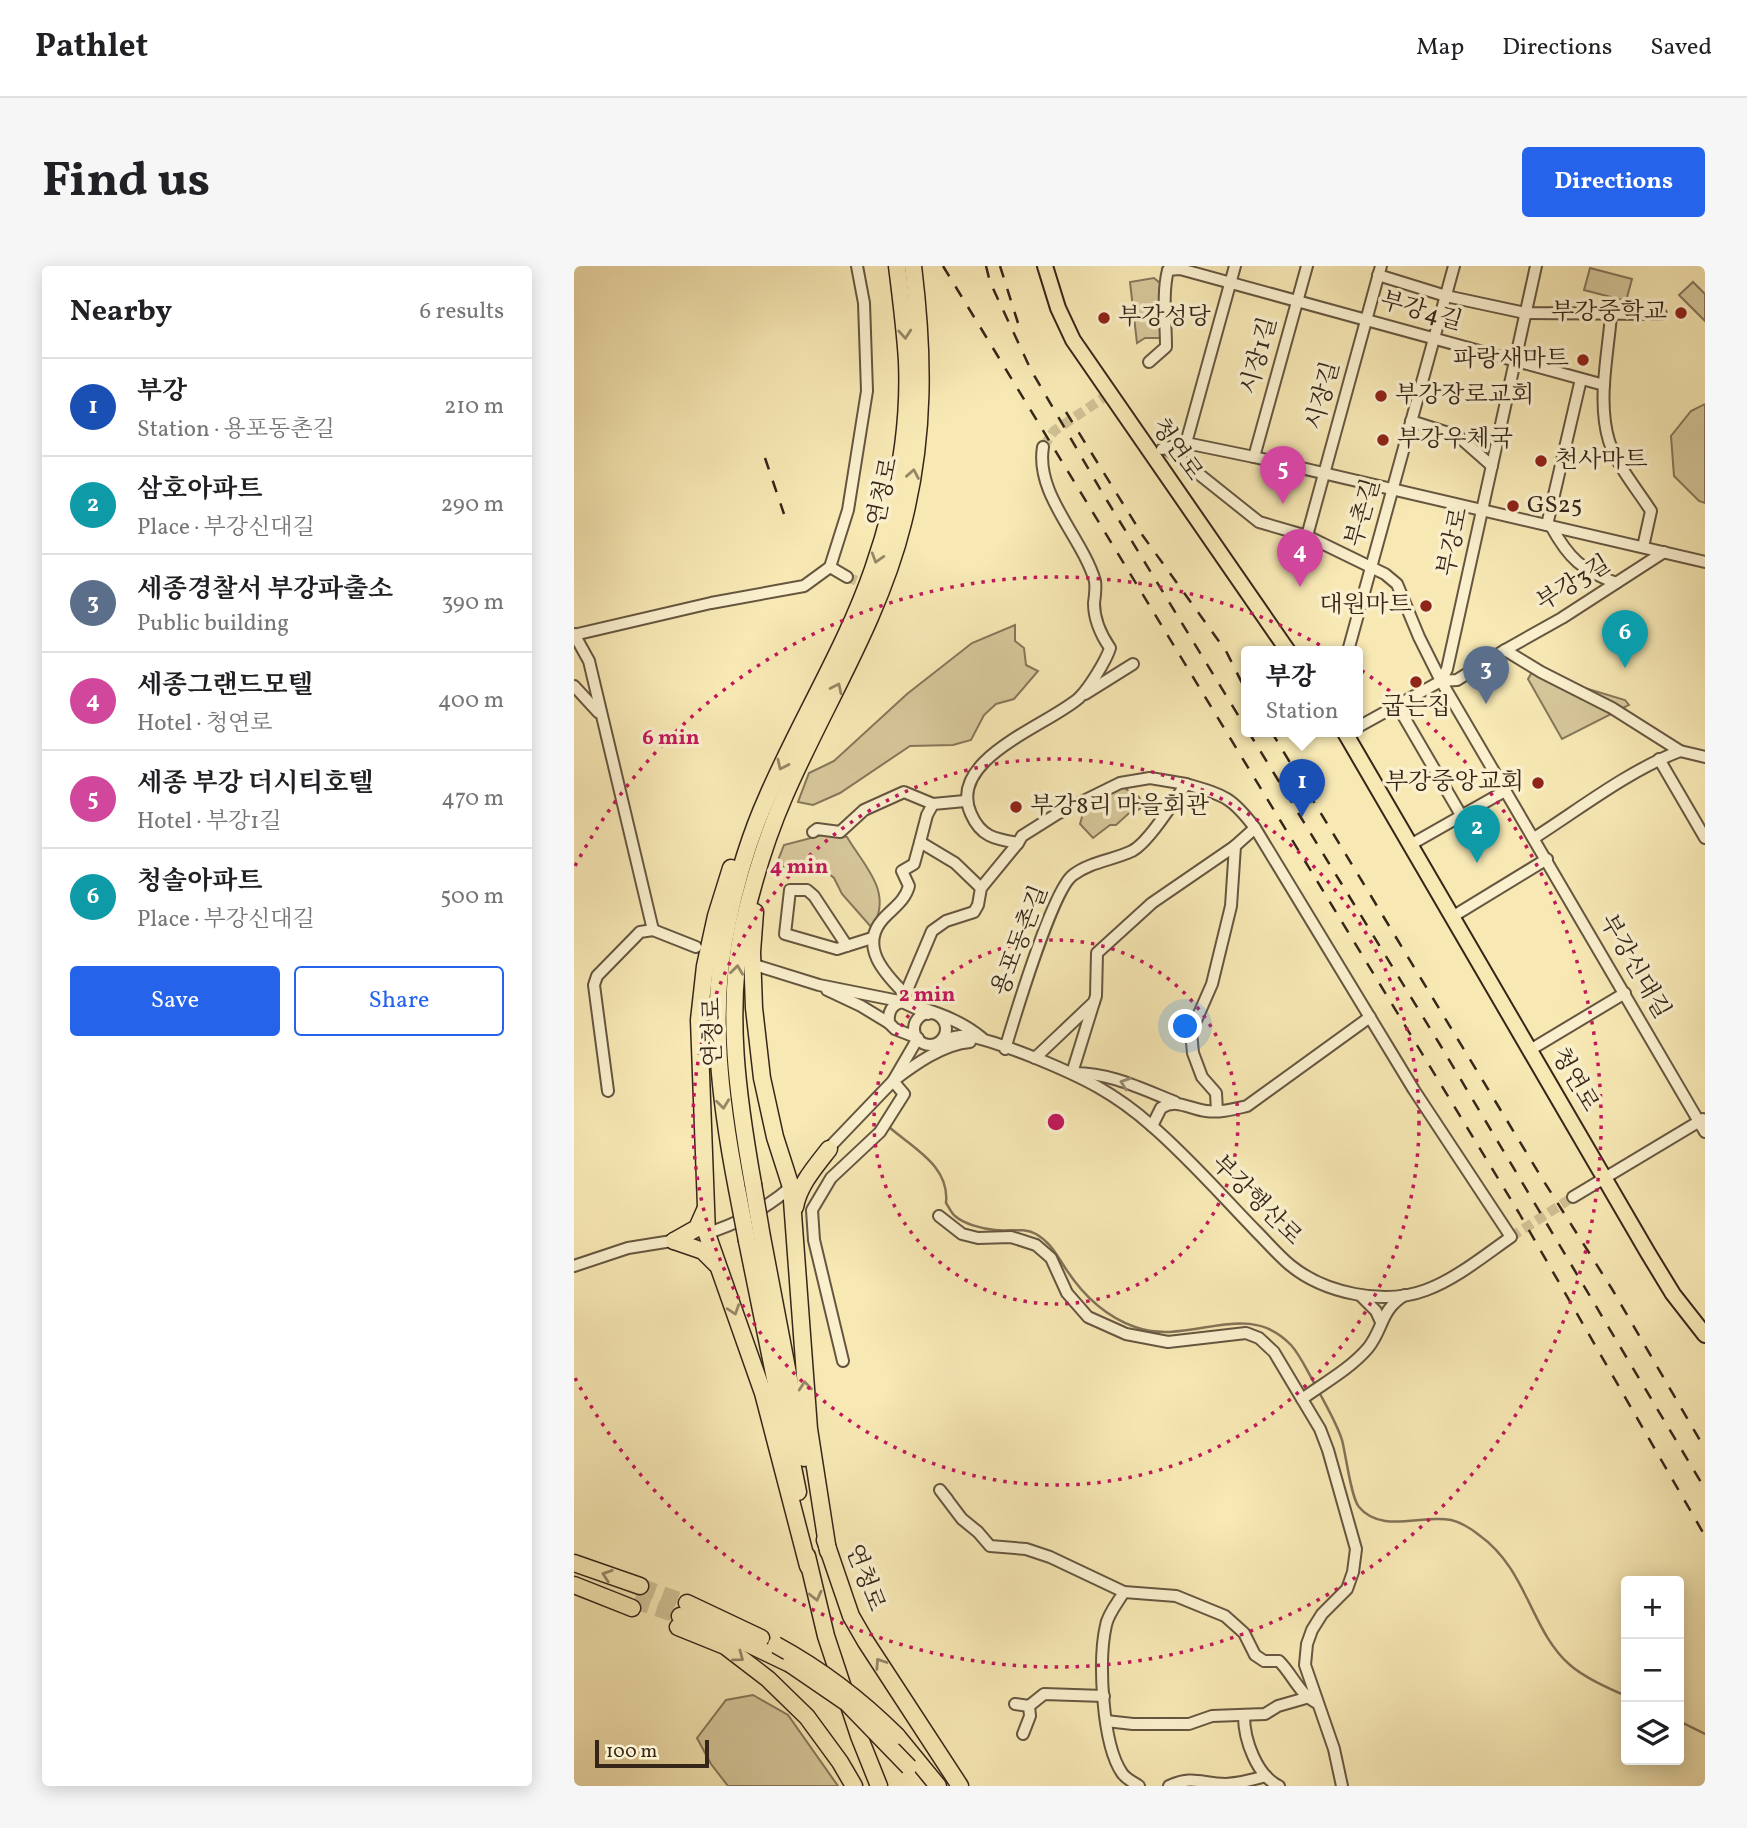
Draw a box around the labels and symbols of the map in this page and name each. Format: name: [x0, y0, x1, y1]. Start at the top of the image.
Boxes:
street label: 부강4길: [1376, 284, 1466, 340]
place label: 부강중학교: [1551, 296, 1667, 330]
place label: 부강성당: [1118, 301, 1212, 335]
marker: 부강중학교: [1673, 305, 1689, 321]
marker: 부강성당: [1096, 310, 1112, 326]
street label: 시장1길: [1233, 314, 1287, 398]
one-way arrow: [897, 329, 912, 340]
place label: 파랑새마트: [1453, 343, 1569, 377]
marker: 파랑새마트: [1575, 352, 1591, 368]
street label: 시장길: [1299, 358, 1349, 434]
place label: 부강장로교회: [1395, 379, 1534, 413]
marker: 부강장로교회: [1373, 388, 1389, 404]
street label: 청연로: [1142, 412, 1210, 488]
place label: 부강우체국: [1397, 423, 1513, 457]
marker: 부강우체국: [1375, 432, 1391, 448]
place label: 천사마트: [1555, 444, 1648, 478]
pin: 5: [1260, 446, 1306, 504]
marker: 천사마트: [1533, 453, 1549, 469]
street label: 연청로: [860, 454, 908, 530]
one-way arrow: [905, 468, 920, 480]
street label: 부촌길: [1338, 475, 1390, 551]
place label: GS25: [1527, 489, 1582, 523]
marker: GS25: [1505, 498, 1521, 514]
street label: 부강로: [1430, 504, 1478, 580]
pin: 4: [1277, 529, 1323, 587]
street label: 부강3길: [1530, 548, 1618, 620]
one-way arrow: [870, 552, 885, 564]
place label: 대원마트: [1319, 589, 1412, 623]
marker: 대원마트: [1418, 598, 1434, 614]
pin: 6: [1602, 610, 1648, 668]
pin: 3: [1463, 646, 1509, 704]
marker: 굽는집: [1408, 674, 1424, 690]
one-way arrow: [828, 683, 842, 695]
place label: 굽는집: [1381, 691, 1451, 725]
text: 6 min: [642, 724, 700, 753]
one-way arrow: [776, 757, 790, 770]
pin: 1: [1279, 759, 1325, 817]
place label: 부강중앙교회: [1385, 766, 1524, 800]
marker: 부강중앙교회: [1530, 775, 1546, 791]
place label: 부강8리 마을회관: [1030, 790, 1209, 824]
marker: 부강8리 마을회관: [1008, 799, 1024, 815]
pin: 2: [1454, 805, 1500, 863]
text: 4 min: [770, 853, 828, 882]
street label: 용포동촌길: [984, 881, 1058, 1001]
street label: 부강신대길: [1590, 908, 1678, 1026]
one-way arrow: [730, 964, 745, 976]
text: 2 min: [899, 981, 955, 1010]
street label: 연청로: [696, 997, 732, 1067]
your location: [1168, 1009, 1202, 1043]
street label: 청연로: [1542, 1041, 1606, 1119]
one-way arrow: [1119, 1077, 1131, 1091]
one-way arrow: [715, 1098, 730, 1110]
centre of rings: [1044, 1110, 1068, 1134]
street label: 부강행산로: [1203, 1148, 1309, 1254]
one-way arrow: [726, 1304, 740, 1316]
one-way arrow: [798, 1380, 813, 1392]
street label: 연청로: [836, 1539, 892, 1617]
one-way arrow: [601, 1569, 613, 1583]
one-way arrow: [808, 1590, 822, 1602]
one-way arrow: [731, 1649, 744, 1661]
one-way arrow: [876, 1658, 888, 1671]
scale bar: [595, 1737, 709, 1769]

